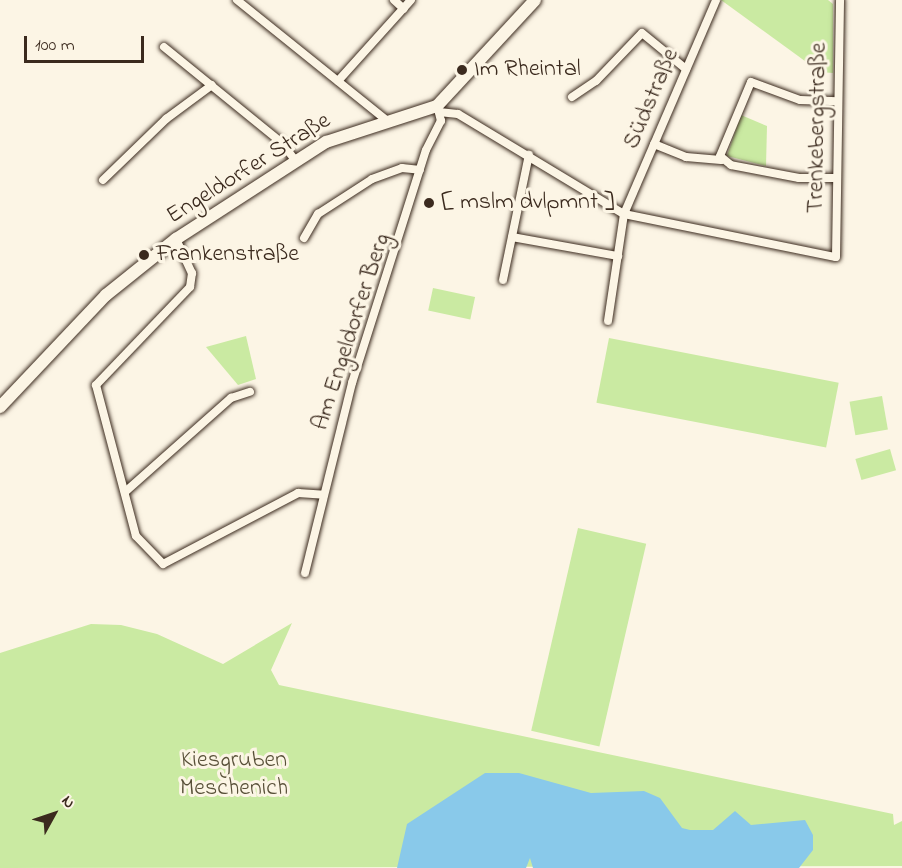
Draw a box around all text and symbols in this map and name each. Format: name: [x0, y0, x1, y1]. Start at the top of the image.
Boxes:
scale bar: [27, 24, 147, 62]
text: 100 m: [35, 33, 75, 59]
street label: Trenkebergstraße: [802, 42, 834, 214]
street label: Südstraße: [618, 44, 686, 154]
place label: Im Rheintal: [474, 56, 581, 84]
marker: Im Rheintal: [455, 63, 469, 77]
street label: Engeldorfer Straße: [162, 107, 336, 231]
place label: [ mslm dvlpmnt ]: [441, 189, 614, 217]
marker: [ mslm dvlpmnt ]: [422, 196, 436, 210]
street label: Am Engeldorfer Berg: [307, 230, 397, 434]
place label: Frankenstraße: [156, 241, 299, 269]
marker: Frankenstraße: [137, 248, 151, 262]
park label: Kiesgruben Meschenich: [180, 747, 288, 803]
north arrow: [24, 784, 84, 844]
text: N: [55, 791, 80, 814]

